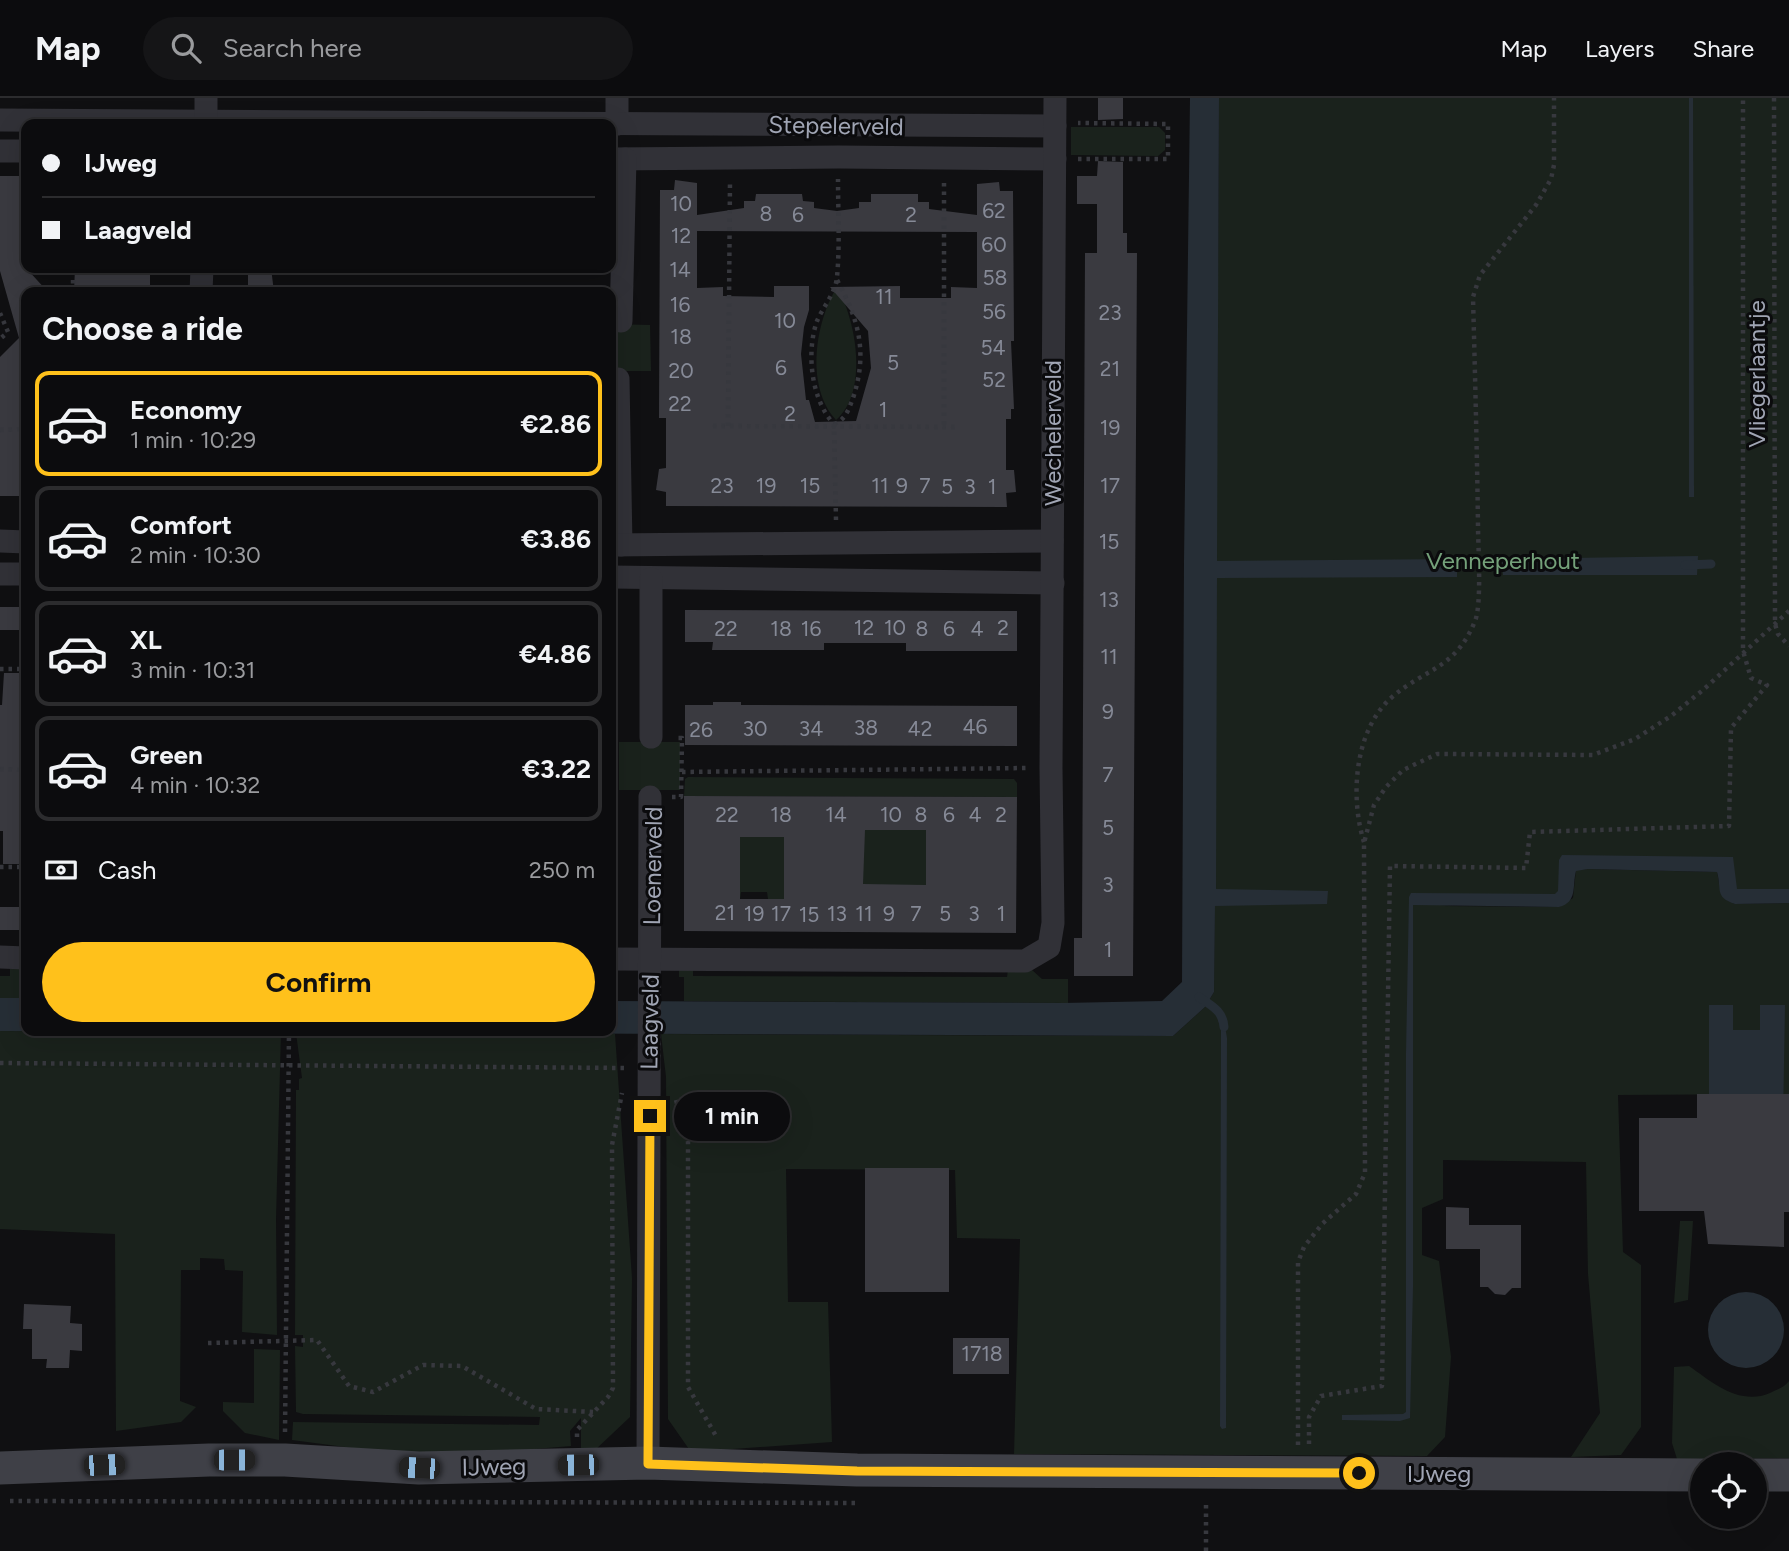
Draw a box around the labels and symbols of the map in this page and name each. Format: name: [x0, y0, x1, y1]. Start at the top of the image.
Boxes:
street label: Stepelerveld: [768, 110, 904, 141]
house number: 10: [670, 191, 692, 216]
house number: 62: [982, 198, 1006, 223]
house number: 8: [760, 201, 772, 226]
house number: 6: [792, 202, 804, 227]
house number: 2: [905, 202, 917, 227]
house number: 12: [671, 223, 691, 248]
house number: 60: [981, 232, 1007, 257]
house number: 14: [669, 257, 691, 282]
house number: 58: [983, 265, 1007, 290]
house number: 11: [875, 284, 893, 309]
house number: 16: [670, 292, 690, 317]
house number: 56: [982, 299, 1006, 324]
house number: 23: [1098, 300, 1122, 325]
street label: Vliegerlaantje: [1742, 300, 1771, 448]
house number: 10: [774, 308, 796, 333]
house number: 18: [670, 324, 692, 349]
house number: 54: [980, 335, 1006, 360]
house number: 5: [887, 350, 899, 375]
house number: 6: [775, 355, 787, 380]
house number: 21: [1100, 356, 1120, 381]
house number: 20: [668, 358, 694, 383]
street label: Wechelerveld: [1038, 360, 1067, 506]
house number: 52: [982, 367, 1006, 392]
house number: 22: [668, 391, 692, 416]
house number: 1: [879, 397, 887, 422]
house number: 2: [784, 401, 796, 426]
house number: 19: [1100, 415, 1120, 440]
house number: 23: [710, 473, 734, 498]
house number: 19: [756, 473, 776, 498]
house number: 15: [800, 473, 820, 498]
house number: 11: [871, 473, 889, 498]
house number: 9: [896, 473, 908, 498]
house number: 7: [919, 473, 931, 498]
house number: 17: [1100, 473, 1120, 498]
house number: 5: [941, 474, 953, 499]
house number: 3: [964, 474, 976, 499]
house number: 1: [988, 474, 996, 499]
house number: 15: [1099, 529, 1119, 554]
park label: Venneperhout: [1426, 546, 1580, 575]
house number: 13: [1099, 587, 1119, 612]
house number: 12: [854, 615, 874, 640]
house number: 10: [884, 615, 906, 640]
house number: 2: [997, 615, 1009, 640]
house number: 22: [714, 616, 738, 641]
house number: 18: [770, 616, 792, 641]
house number: 16: [801, 616, 821, 641]
house number: 8: [916, 616, 928, 641]
house number: 6: [943, 616, 955, 641]
house number: 4: [970, 616, 984, 641]
house number: 11: [1100, 644, 1118, 669]
house number: 9: [1102, 699, 1114, 724]
house number: 46: [963, 714, 988, 739]
house number: 38: [854, 715, 878, 740]
house number: 30: [743, 716, 767, 741]
house number: 34: [799, 716, 823, 741]
house number: 42: [908, 716, 932, 741]
house number: 26: [689, 717, 713, 742]
house number: 7: [1102, 762, 1114, 787]
house number: 22: [715, 802, 739, 827]
house number: 18: [770, 802, 792, 827]
house number: 14: [825, 802, 847, 827]
house number: 10: [880, 802, 902, 827]
house number: 8: [915, 802, 927, 827]
house number: 6: [943, 802, 955, 827]
house number: 4: [968, 802, 982, 827]
house number: 2: [995, 802, 1007, 827]
street label: Loenerveld: [637, 806, 668, 926]
house number: 5: [1102, 815, 1114, 840]
house number: 3: [1102, 872, 1114, 897]
house number: 21: [715, 900, 735, 925]
house number: 19: [744, 901, 764, 926]
house number: 17: [771, 901, 791, 926]
house number: 13: [827, 901, 847, 926]
house number: 11: [855, 901, 873, 926]
house number: 9: [883, 901, 895, 926]
house number: 7: [910, 901, 922, 926]
house number: 5: [939, 901, 951, 926]
house number: 3: [968, 901, 980, 926]
house number: 1: [997, 901, 1005, 926]
house number: 15: [799, 902, 819, 927]
house number: 1: [1104, 937, 1112, 962]
street label: Laagveld: [634, 974, 665, 1070]
callout: 1 min: [674, 1091, 790, 1140]
route end: [634, 1100, 666, 1132]
house number: 1718: [961, 1341, 1003, 1366]
car: [214, 1450, 256, 1471]
street label: IJweg: [461, 1451, 527, 1482]
car: [83, 1454, 126, 1476]
car: [557, 1454, 600, 1476]
car: [398, 1456, 441, 1480]
route start: [1343, 1457, 1375, 1489]
street label: IJweg: [1407, 1459, 1471, 1488]

